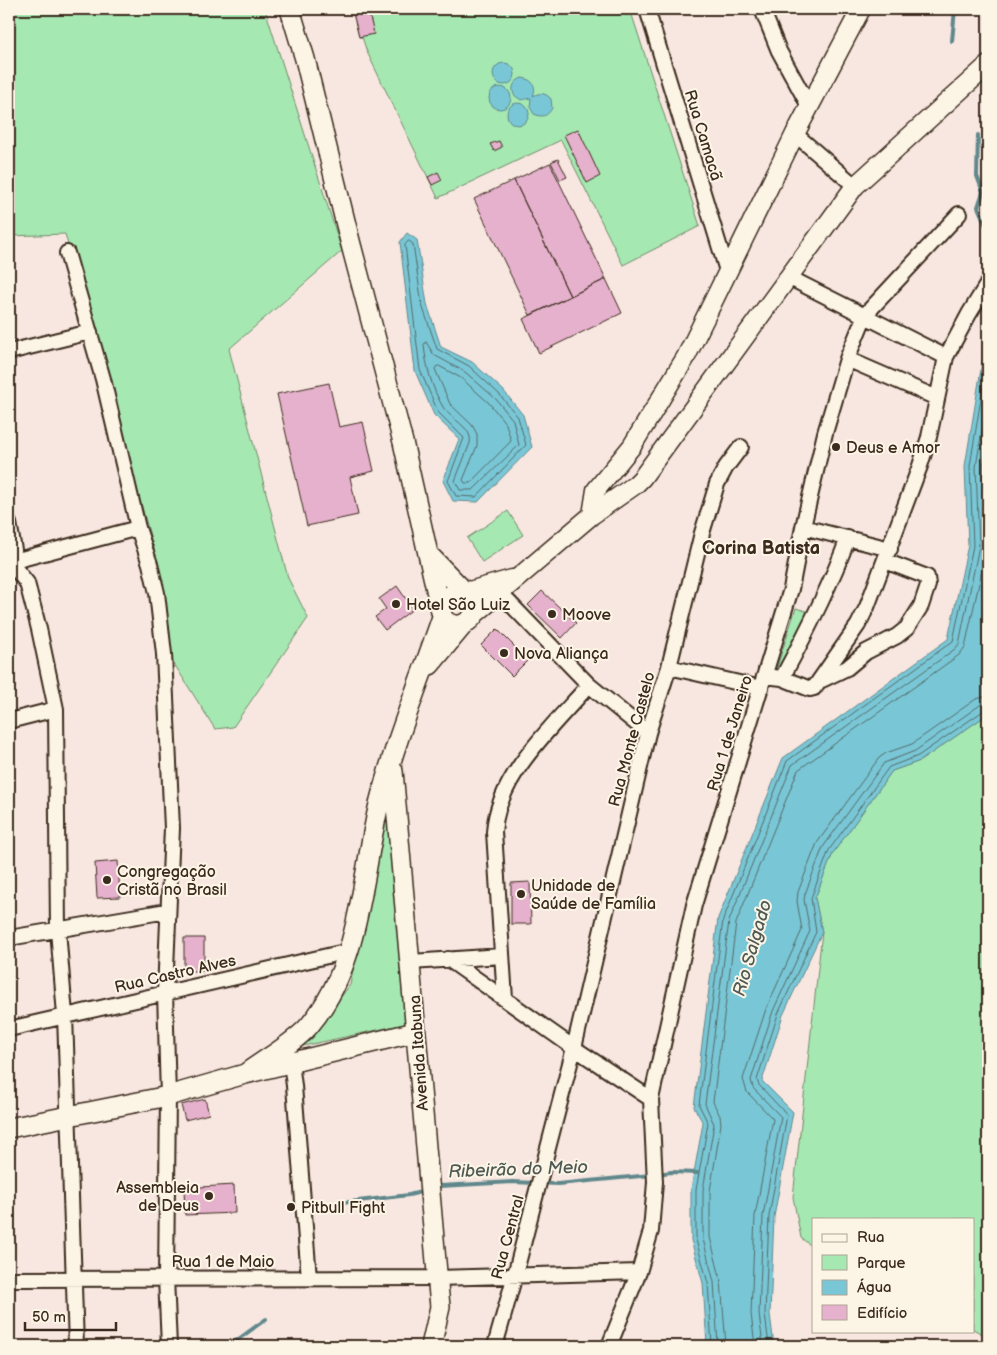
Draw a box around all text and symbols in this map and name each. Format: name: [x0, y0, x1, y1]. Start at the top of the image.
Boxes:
street label: Rua Camacã: [680, 88, 725, 183]
place label: Deus e Amor: [846, 439, 940, 458]
marker: Deus e Amor: [830, 441, 842, 453]
district label: Corina Batista: [702, 538, 820, 559]
place label: Hotel São Luiz: [406, 596, 510, 615]
marker: Hotel São Luiz: [390, 598, 402, 610]
place label: Moove: [562, 606, 611, 625]
marker: Moove: [546, 608, 558, 620]
place label: Nova Aliança: [514, 645, 609, 664]
marker: Nova Aliança: [498, 647, 510, 659]
street label: Rua Monte Castelo: [605, 670, 660, 809]
street label: Rua 1 de Janeiro: [704, 673, 757, 794]
place label: Congregação Cristã no Brasil: [117, 863, 227, 900]
marker: Congregação Cristã no Brasil: [101, 874, 113, 886]
place label: Unidade de Saúde de Família: [531, 877, 656, 914]
marker: Unidade de Saúde de Família: [515, 888, 527, 900]
water label: Rio Salgado: [729, 898, 776, 999]
street label: Rua Castro Alves: [113, 951, 238, 998]
street label: Avenida Itabuna: [406, 994, 433, 1111]
water label: Ribeirão do Meio: [448, 1157, 588, 1182]
place label: Assembleia de Deus: [116, 1179, 199, 1216]
marker: Assembleia de Deus: [203, 1190, 215, 1202]
street label: Rua Central: [488, 1193, 529, 1282]
place label: Pitbull Fight: [301, 1199, 385, 1218]
marker: Pitbull Fight: [285, 1201, 297, 1213]
legend: [812, 1218, 974, 1332]
text: Rua: [857, 1228, 885, 1247]
street label: Rua 1 de Maio: [172, 1253, 274, 1272]
text: Parque: [857, 1254, 906, 1273]
text: Água: [857, 1278, 892, 1297]
scale bar: [25, 1300, 116, 1332]
text: Edifício: [857, 1304, 907, 1323]
text: 50 m: [32, 1308, 66, 1327]

